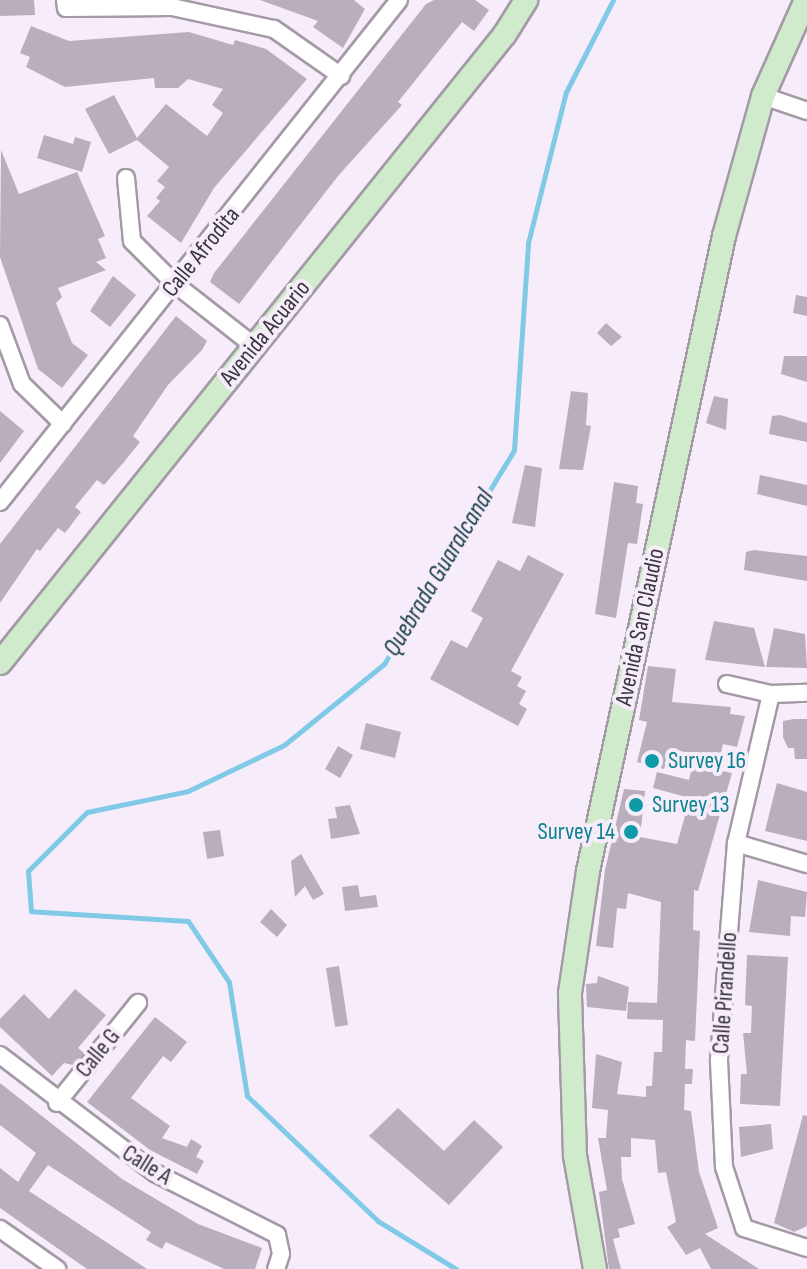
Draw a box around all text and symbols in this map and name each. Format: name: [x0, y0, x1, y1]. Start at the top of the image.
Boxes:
street label: Calle Afrodita: [156, 201, 246, 303]
street label: Avenida Acuario: [214, 274, 316, 392]
water label: Quebrada Guaralcanal: [377, 484, 501, 662]
street label: Avenida San Claudio: [609, 546, 671, 708]
place label: Survey 16: [668, 747, 746, 775]
marker: Survey 16: [643, 752, 661, 770]
place label: Survey 13: [652, 791, 729, 819]
marker: Survey 13: [627, 796, 645, 814]
place label: Survey 14: [538, 818, 615, 846]
marker: Survey 14: [622, 823, 640, 841]
street label: Calle Pirandello: [706, 931, 744, 1055]
street label: Calle G: [70, 1023, 126, 1083]
street label: Calle A: [117, 1139, 177, 1191]

